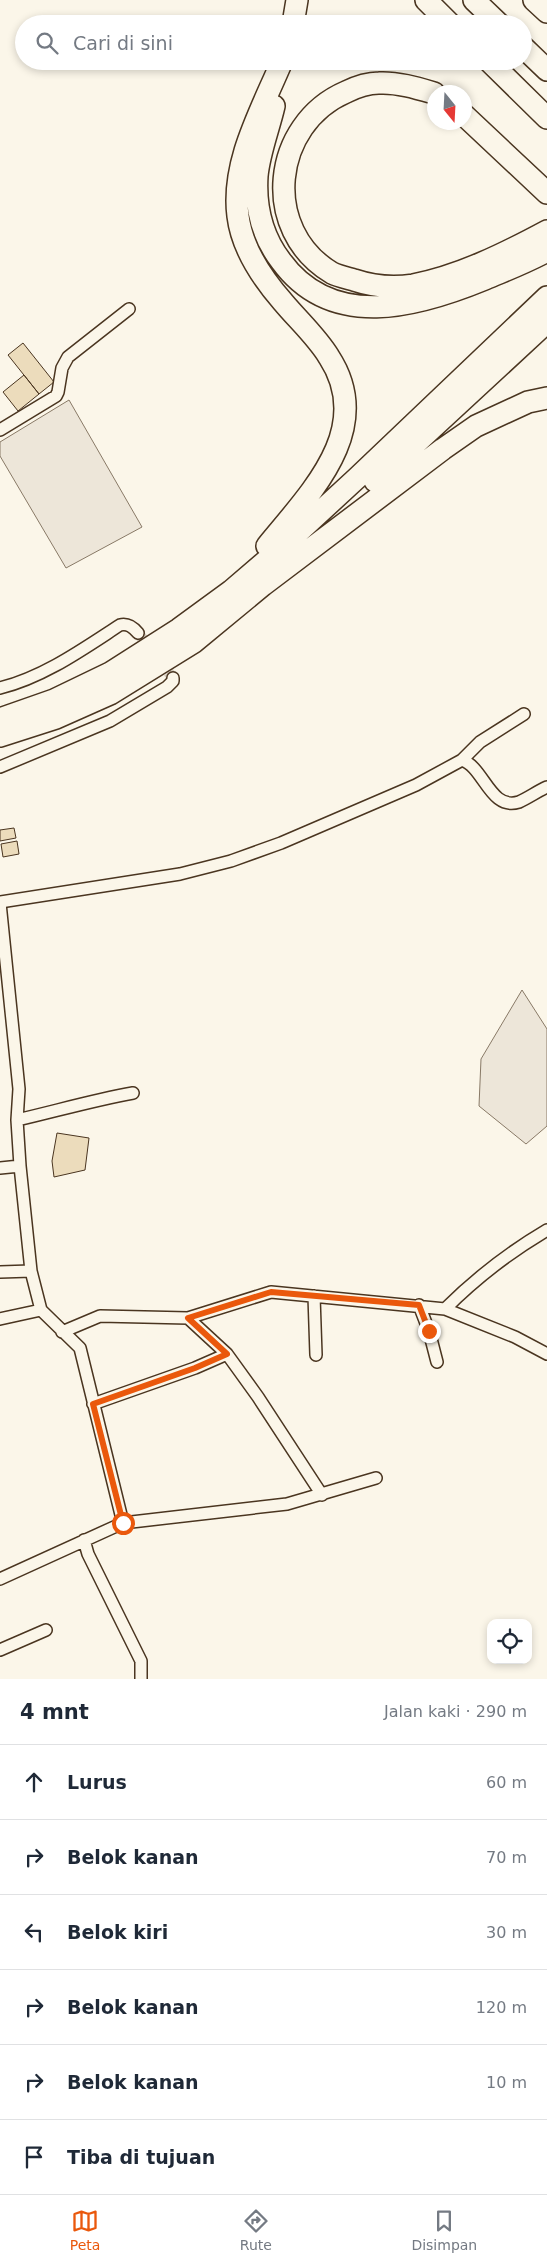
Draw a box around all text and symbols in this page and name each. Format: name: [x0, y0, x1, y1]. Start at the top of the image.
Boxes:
search box: [15, 15, 532, 70]
icon: search: [33, 29, 61, 57]
text: Cari di sini: [73, 32, 173, 54]
north arrow: [427, 85, 472, 130]
route end: [418, 1320, 441, 1343]
route start: [112, 1512, 135, 1535]
map controls: [487, 1619, 532, 1664]
button: locate: [487, 1619, 532, 1664]
text: 4 mnt: [20, 1700, 89, 1724]
text: Jalan kaki · 290 m: [384, 1702, 527, 1721]
icon: ahead: [20, 1768, 48, 1796]
text: Lurus: [67, 1771, 127, 1793]
text: 60 m: [486, 1773, 527, 1792]
icon: right: [20, 1843, 48, 1871]
text: Belok kanan: [67, 1846, 199, 1868]
text: 70 m: [486, 1848, 527, 1867]
icon: left: [20, 1918, 48, 1946]
text: Belok kiri: [67, 1921, 168, 1943]
text: 30 m: [486, 1923, 527, 1942]
icon: right: [20, 1993, 48, 2021]
text: Belok kanan: [67, 1996, 199, 2018]
text: 120 m: [476, 1998, 527, 2017]
icon: right: [20, 2068, 48, 2096]
text: Belok kanan: [67, 2071, 199, 2093]
text: 10 m: [486, 2073, 527, 2092]
icon: arrive: [20, 2143, 48, 2171]
text: Tiba di tujuan: [67, 2146, 215, 2168]
tab: Peta: [70, 2207, 100, 2253]
tab: Rute: [240, 2207, 272, 2253]
tab: Disimpan: [411, 2207, 477, 2253]

